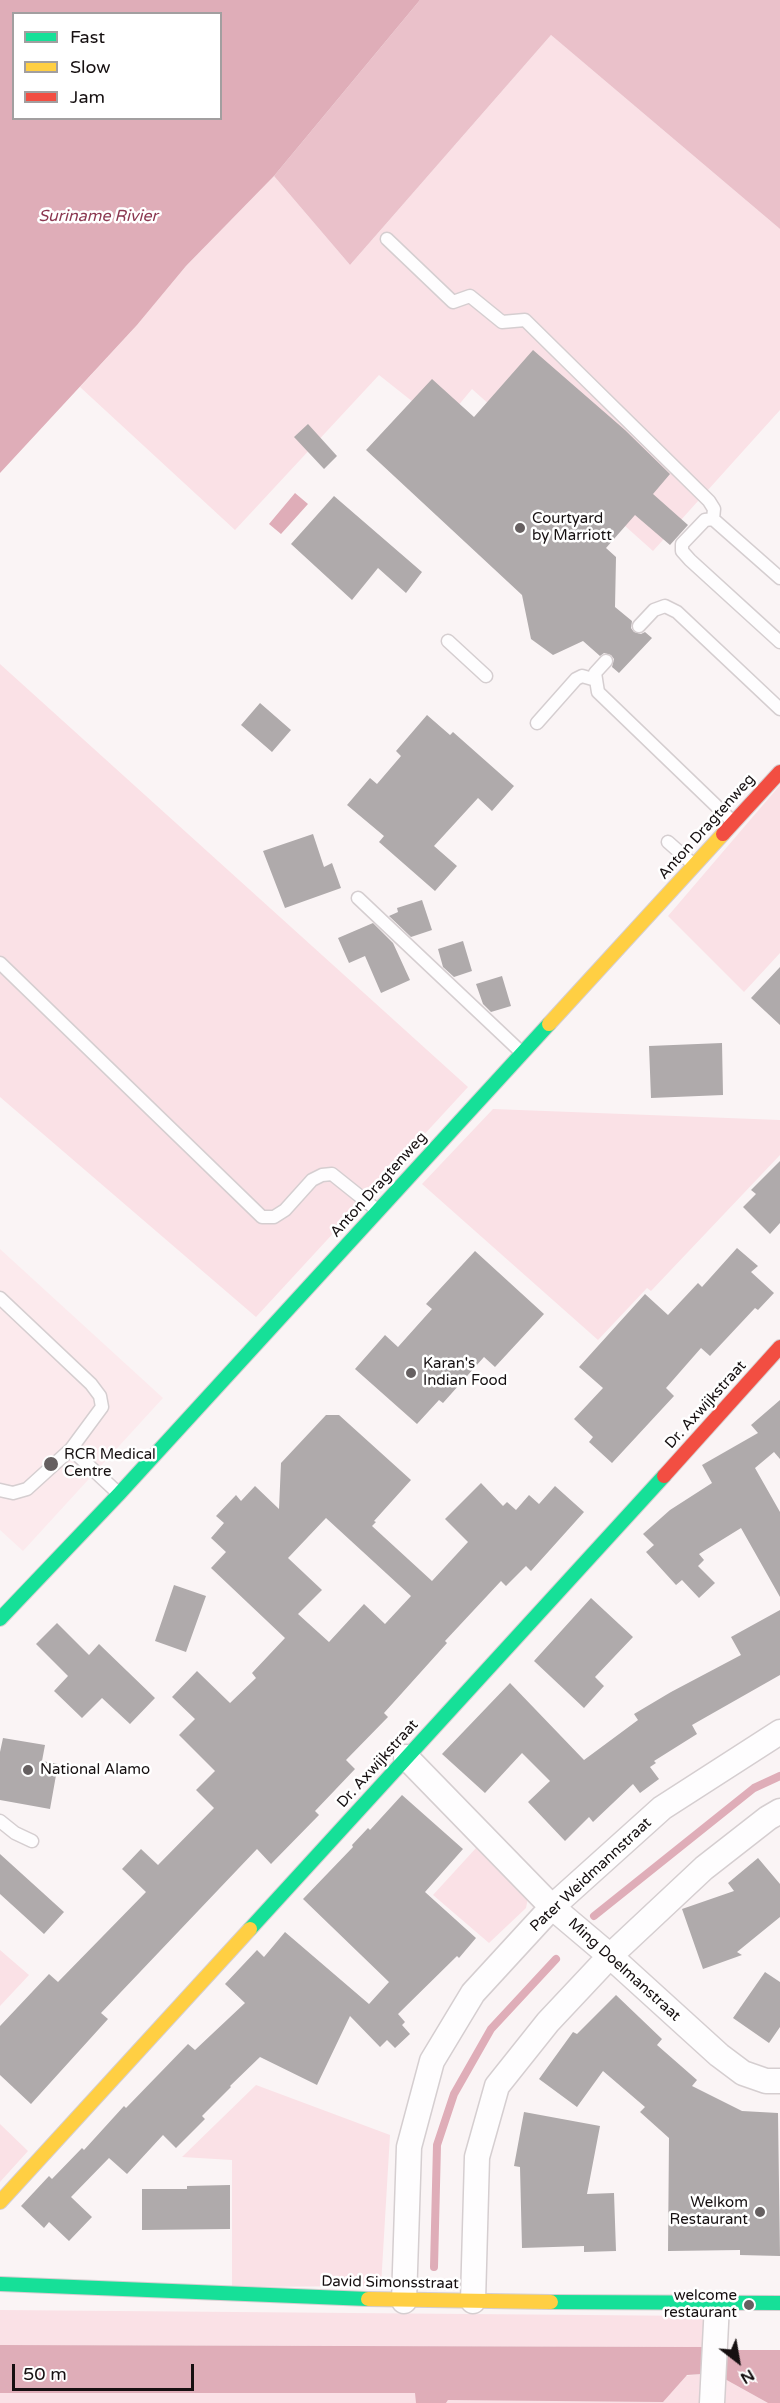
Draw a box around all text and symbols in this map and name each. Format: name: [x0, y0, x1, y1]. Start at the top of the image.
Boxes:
legend: [12, 12, 222, 120]
text: Fast: [70, 26, 105, 48]
text: Slow: [70, 56, 111, 78]
text: Jam: [70, 86, 105, 108]
water label: Suriname Rivier: [38, 207, 158, 227]
place label: Courtyard by Marriott: [532, 510, 612, 545]
marker: Courtyard by Marriott: [513, 521, 527, 535]
street label: Anton Dragtenweg: [655, 771, 759, 883]
street label: Anton Dragtenweg: [327, 1129, 431, 1241]
place label: Karan's Indian Food: [423, 1355, 507, 1390]
street label: Dr. Axwijkstraat: [662, 1357, 750, 1453]
marker: Karan's Indian Food: [404, 1366, 418, 1380]
place label: RCR Medical Centre: [64, 1446, 156, 1481]
marker: RCR Medical Centre: [42, 1455, 60, 1473]
street label: Dr. Axwijkstraat: [334, 1716, 422, 1812]
place label: National Alamo: [40, 1761, 150, 1779]
marker: National Alamo: [21, 1763, 35, 1777]
street label: Pater Weidmannstraat: [527, 1814, 655, 1936]
street label: Ming Doelmanstraat: [564, 1915, 684, 2025]
place label: Welkom Restaurant: [670, 2194, 748, 2229]
marker: Welkom Restaurant: [753, 2205, 767, 2219]
street label: David Simonsstraat: [321, 2273, 459, 2293]
place label: welcome restaurant: [664, 2287, 737, 2322]
marker: welcome restaurant: [742, 2298, 756, 2312]
north arrow: [708, 2331, 768, 2391]
scale bar: [15, 2352, 196, 2390]
text: 50 m: [23, 2363, 67, 2385]
text: N: [737, 2365, 758, 2388]

